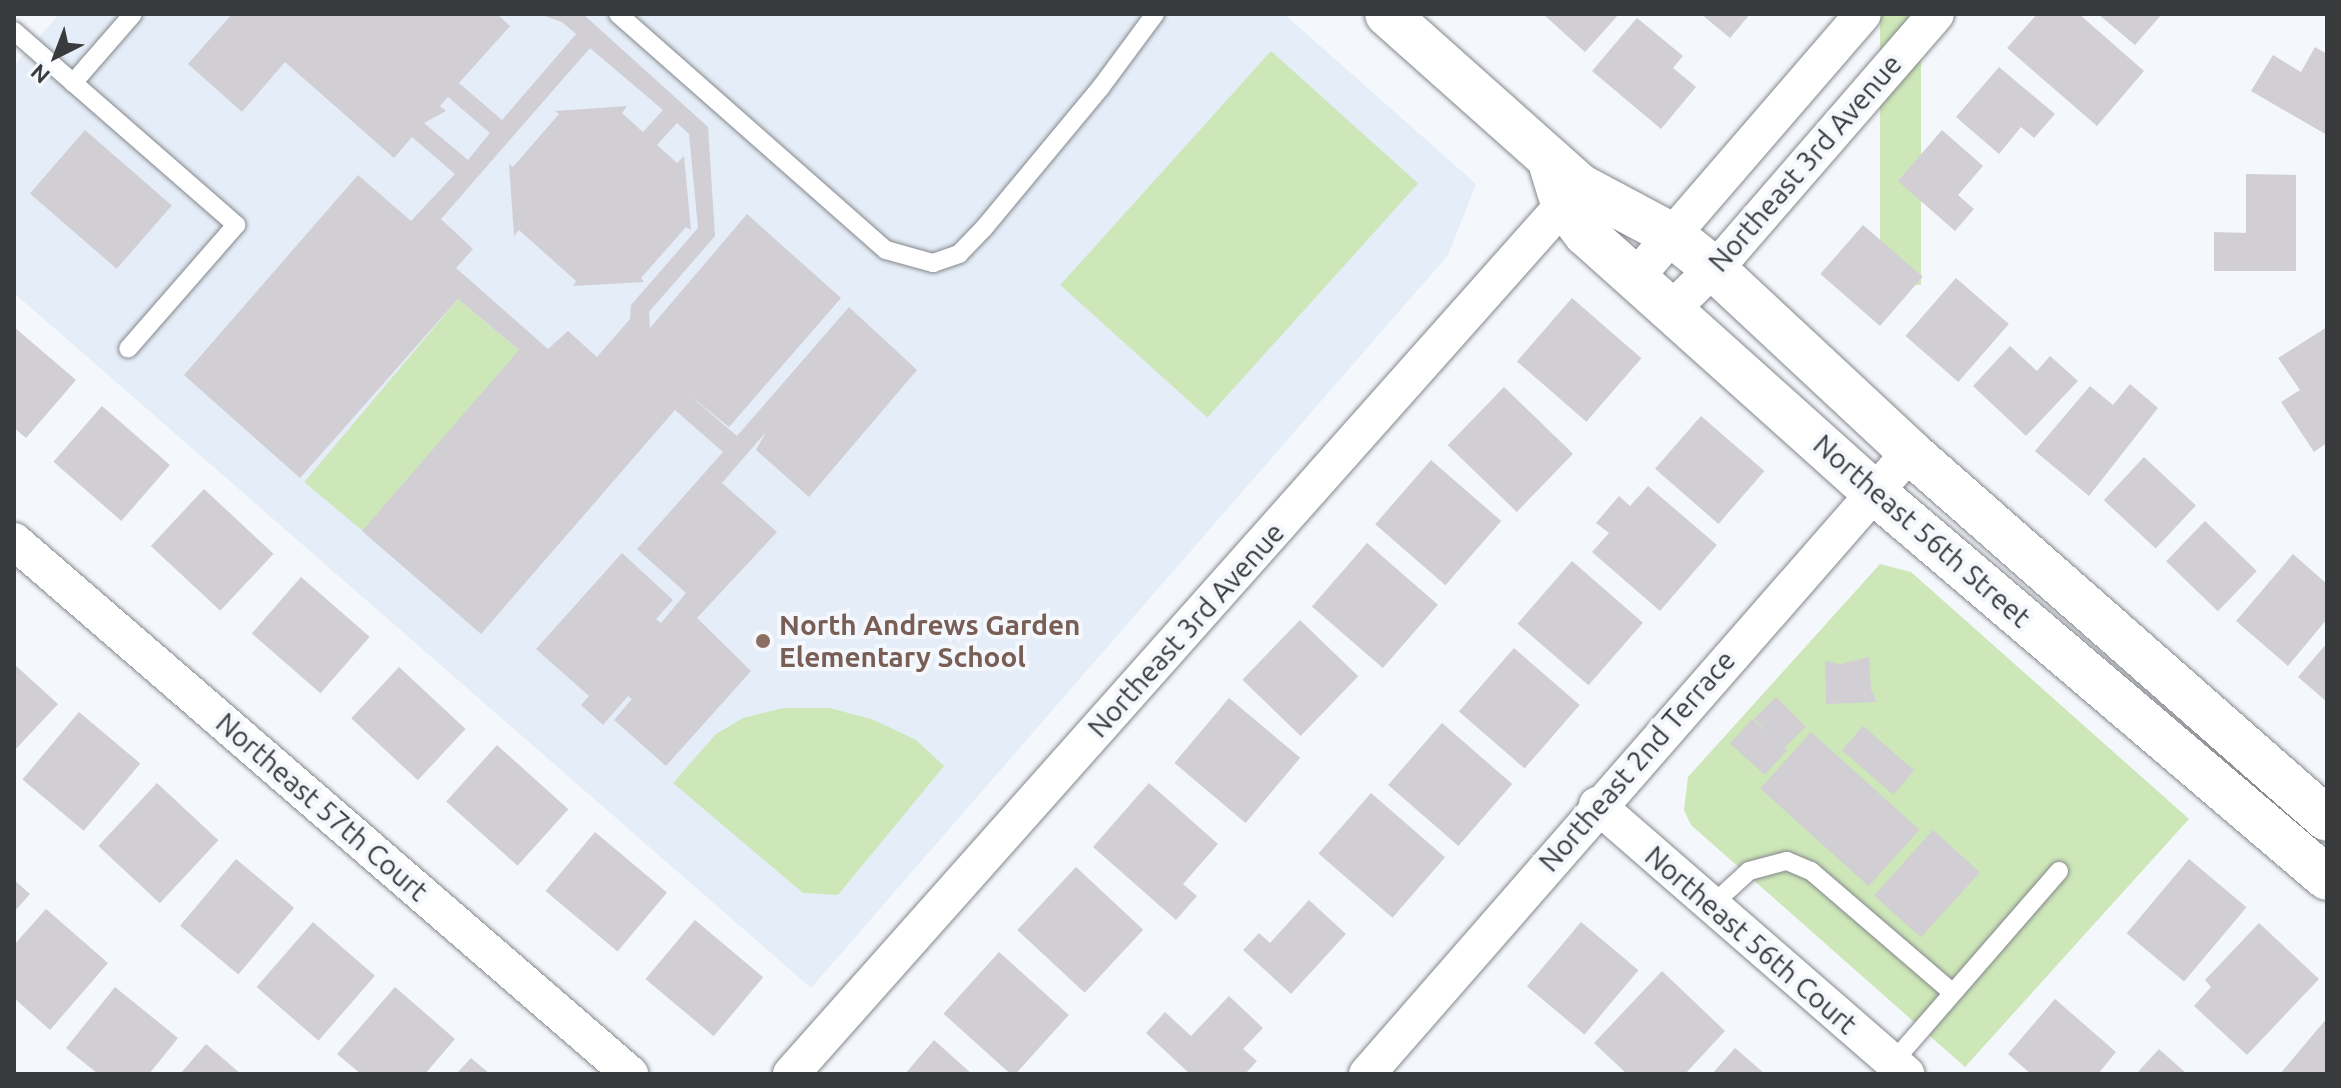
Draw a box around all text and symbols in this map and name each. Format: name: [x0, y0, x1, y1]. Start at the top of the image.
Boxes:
north arrow: [16, 16, 96, 96]
street label: Northeast 3rd Avenue: [1701, 47, 1909, 279]
text: N: [25, 59, 54, 89]
street label: Northeast 56th Street: [1807, 428, 2037, 634]
street label: Northeast 3rd Avenue: [1081, 516, 1291, 744]
place label: North Andrews Garden Elementary School: [779, 608, 1080, 674]
marker: North Andrews Garden Elementary School: [754, 632, 772, 650]
street label: Northeast 2nd Terrace: [1532, 644, 1742, 878]
street label: Northeast 57th Court: [209, 706, 435, 908]
street label: Northeast 56th Court: [1638, 839, 1864, 1041]

